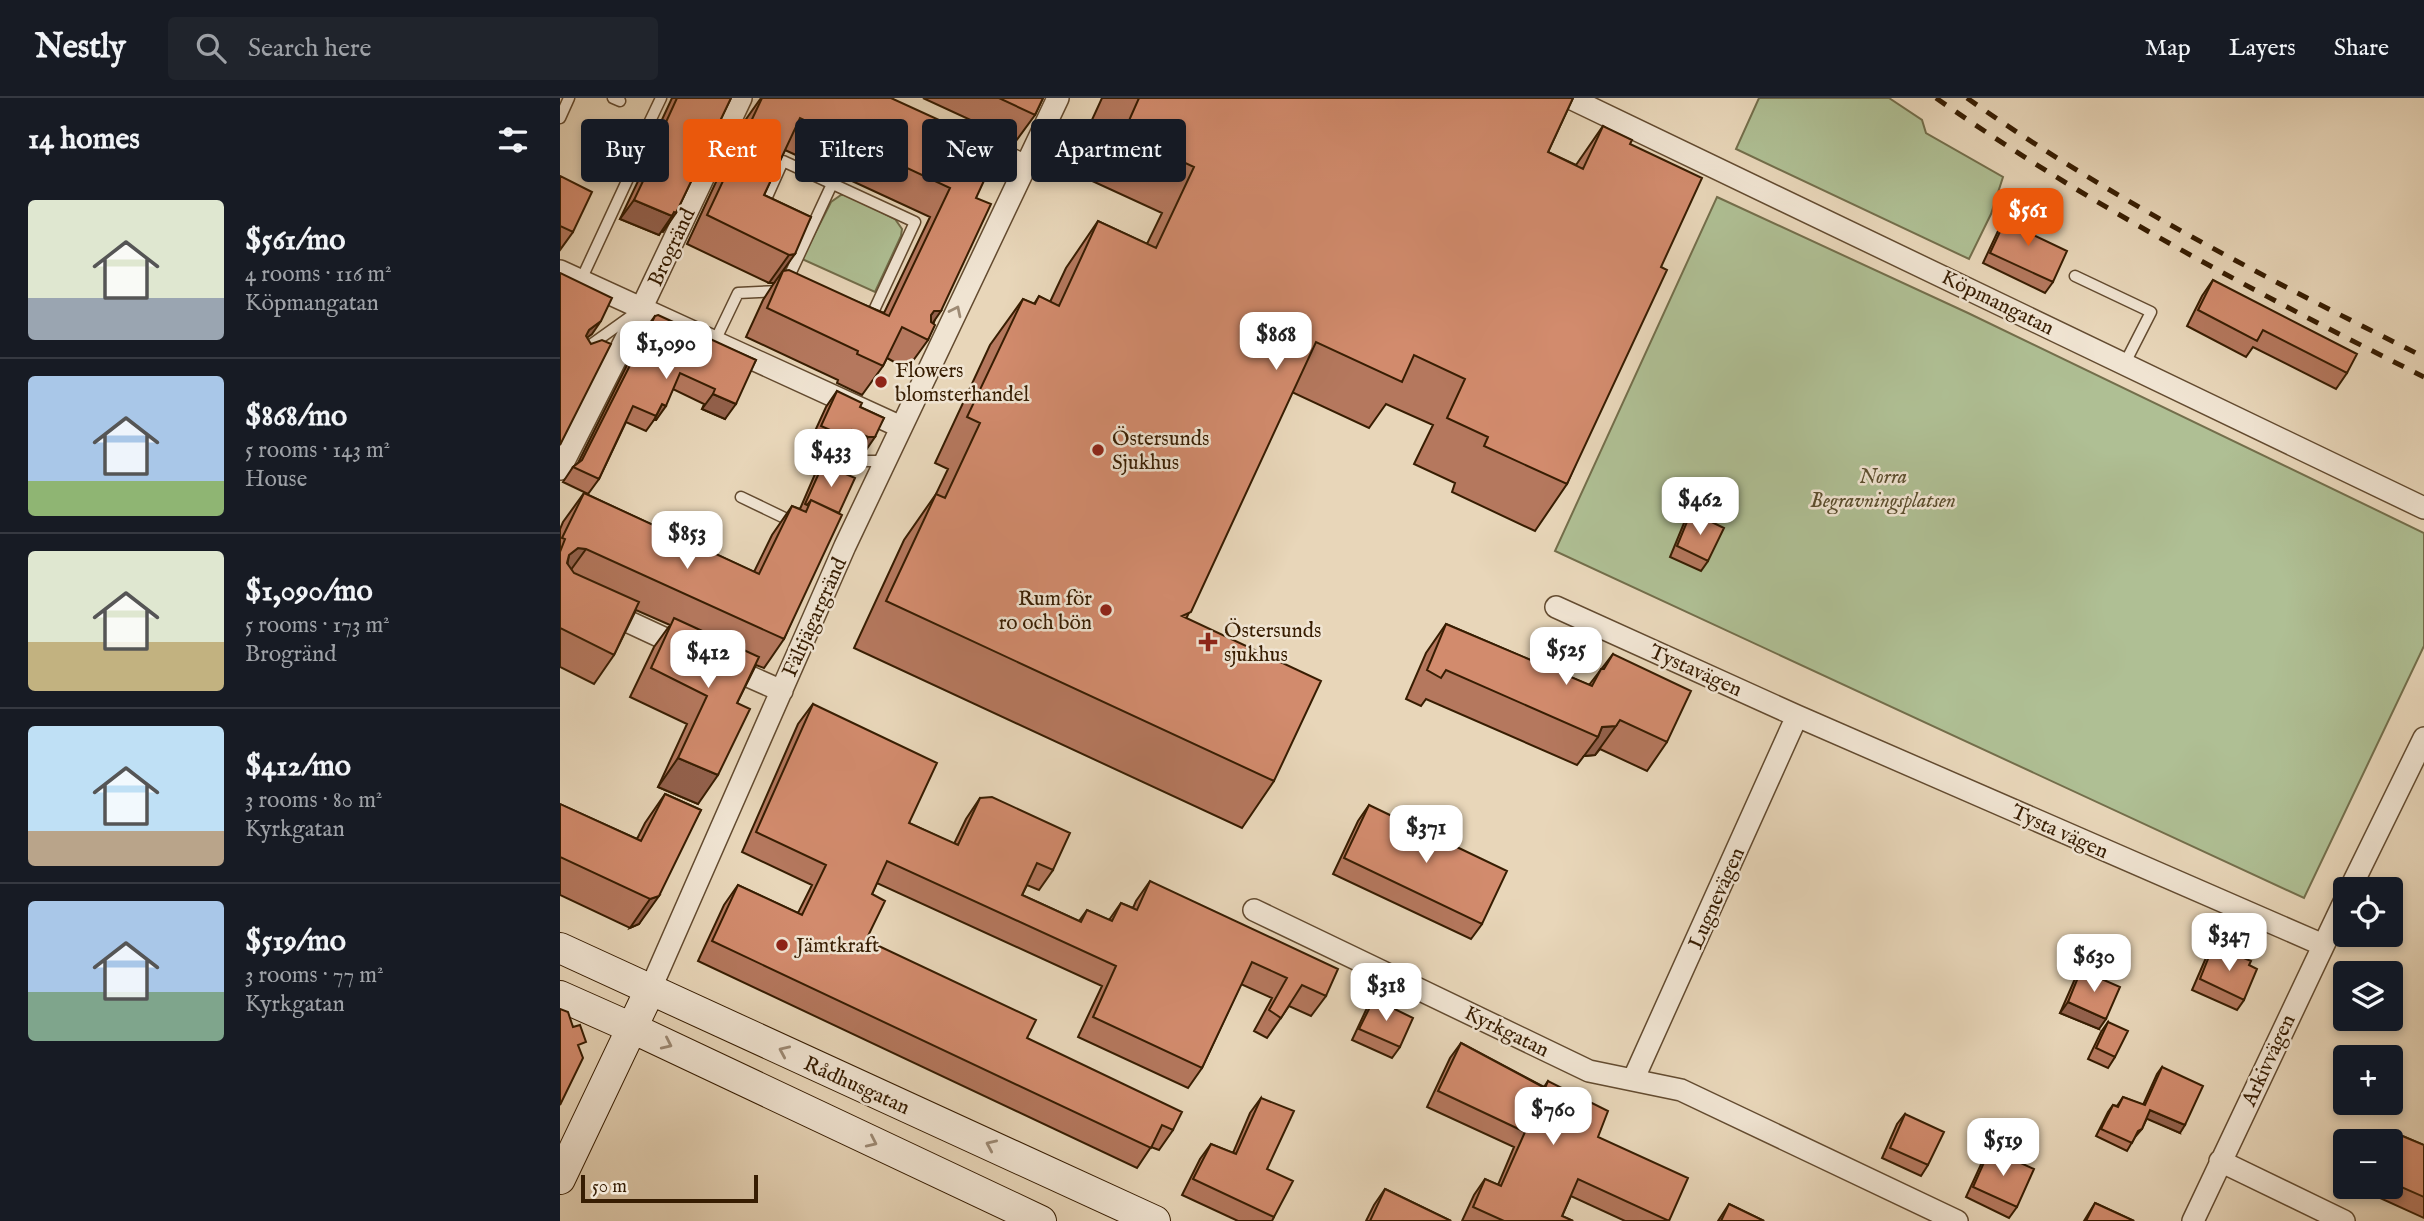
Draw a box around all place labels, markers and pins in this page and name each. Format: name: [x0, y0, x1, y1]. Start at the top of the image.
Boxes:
pin: $561: [1987, 188, 2069, 248]
pin: $868: [1235, 313, 1317, 372]
pin: $1,090: [609, 322, 723, 381]
place label: Flowers blomsterhandel: [895, 358, 1029, 409]
marker: Flowers blomsterhandel: [873, 374, 889, 390]
place label: Östersunds Sjukhus: [1112, 426, 1209, 477]
pin: $433: [790, 430, 872, 489]
marker: Östersunds Sjukhus: [1090, 442, 1106, 458]
pin: $462: [1659, 478, 1741, 537]
pin: $853: [646, 512, 728, 571]
place label: Rum för ro och bön: [999, 586, 1092, 637]
marker: Rum för ro och bön: [1098, 602, 1114, 618]
place label: Östersunds sjukhus: [1224, 618, 1321, 669]
pin: $525: [1525, 628, 1607, 687]
pin: $412: [667, 630, 749, 690]
marker: Östersunds sjukhus: [1198, 632, 1218, 652]
pin: $371: [1385, 806, 1467, 865]
pin: $347: [2188, 914, 2270, 973]
place label: Jämtkraft: [794, 933, 879, 960]
pin: $630: [2053, 934, 2135, 994]
marker: Jämtkraft: [774, 937, 790, 953]
pin: $318: [1345, 964, 1427, 1023]
pin: $760: [1512, 1088, 1594, 1147]
pin: $519: [1962, 1118, 2044, 1178]

